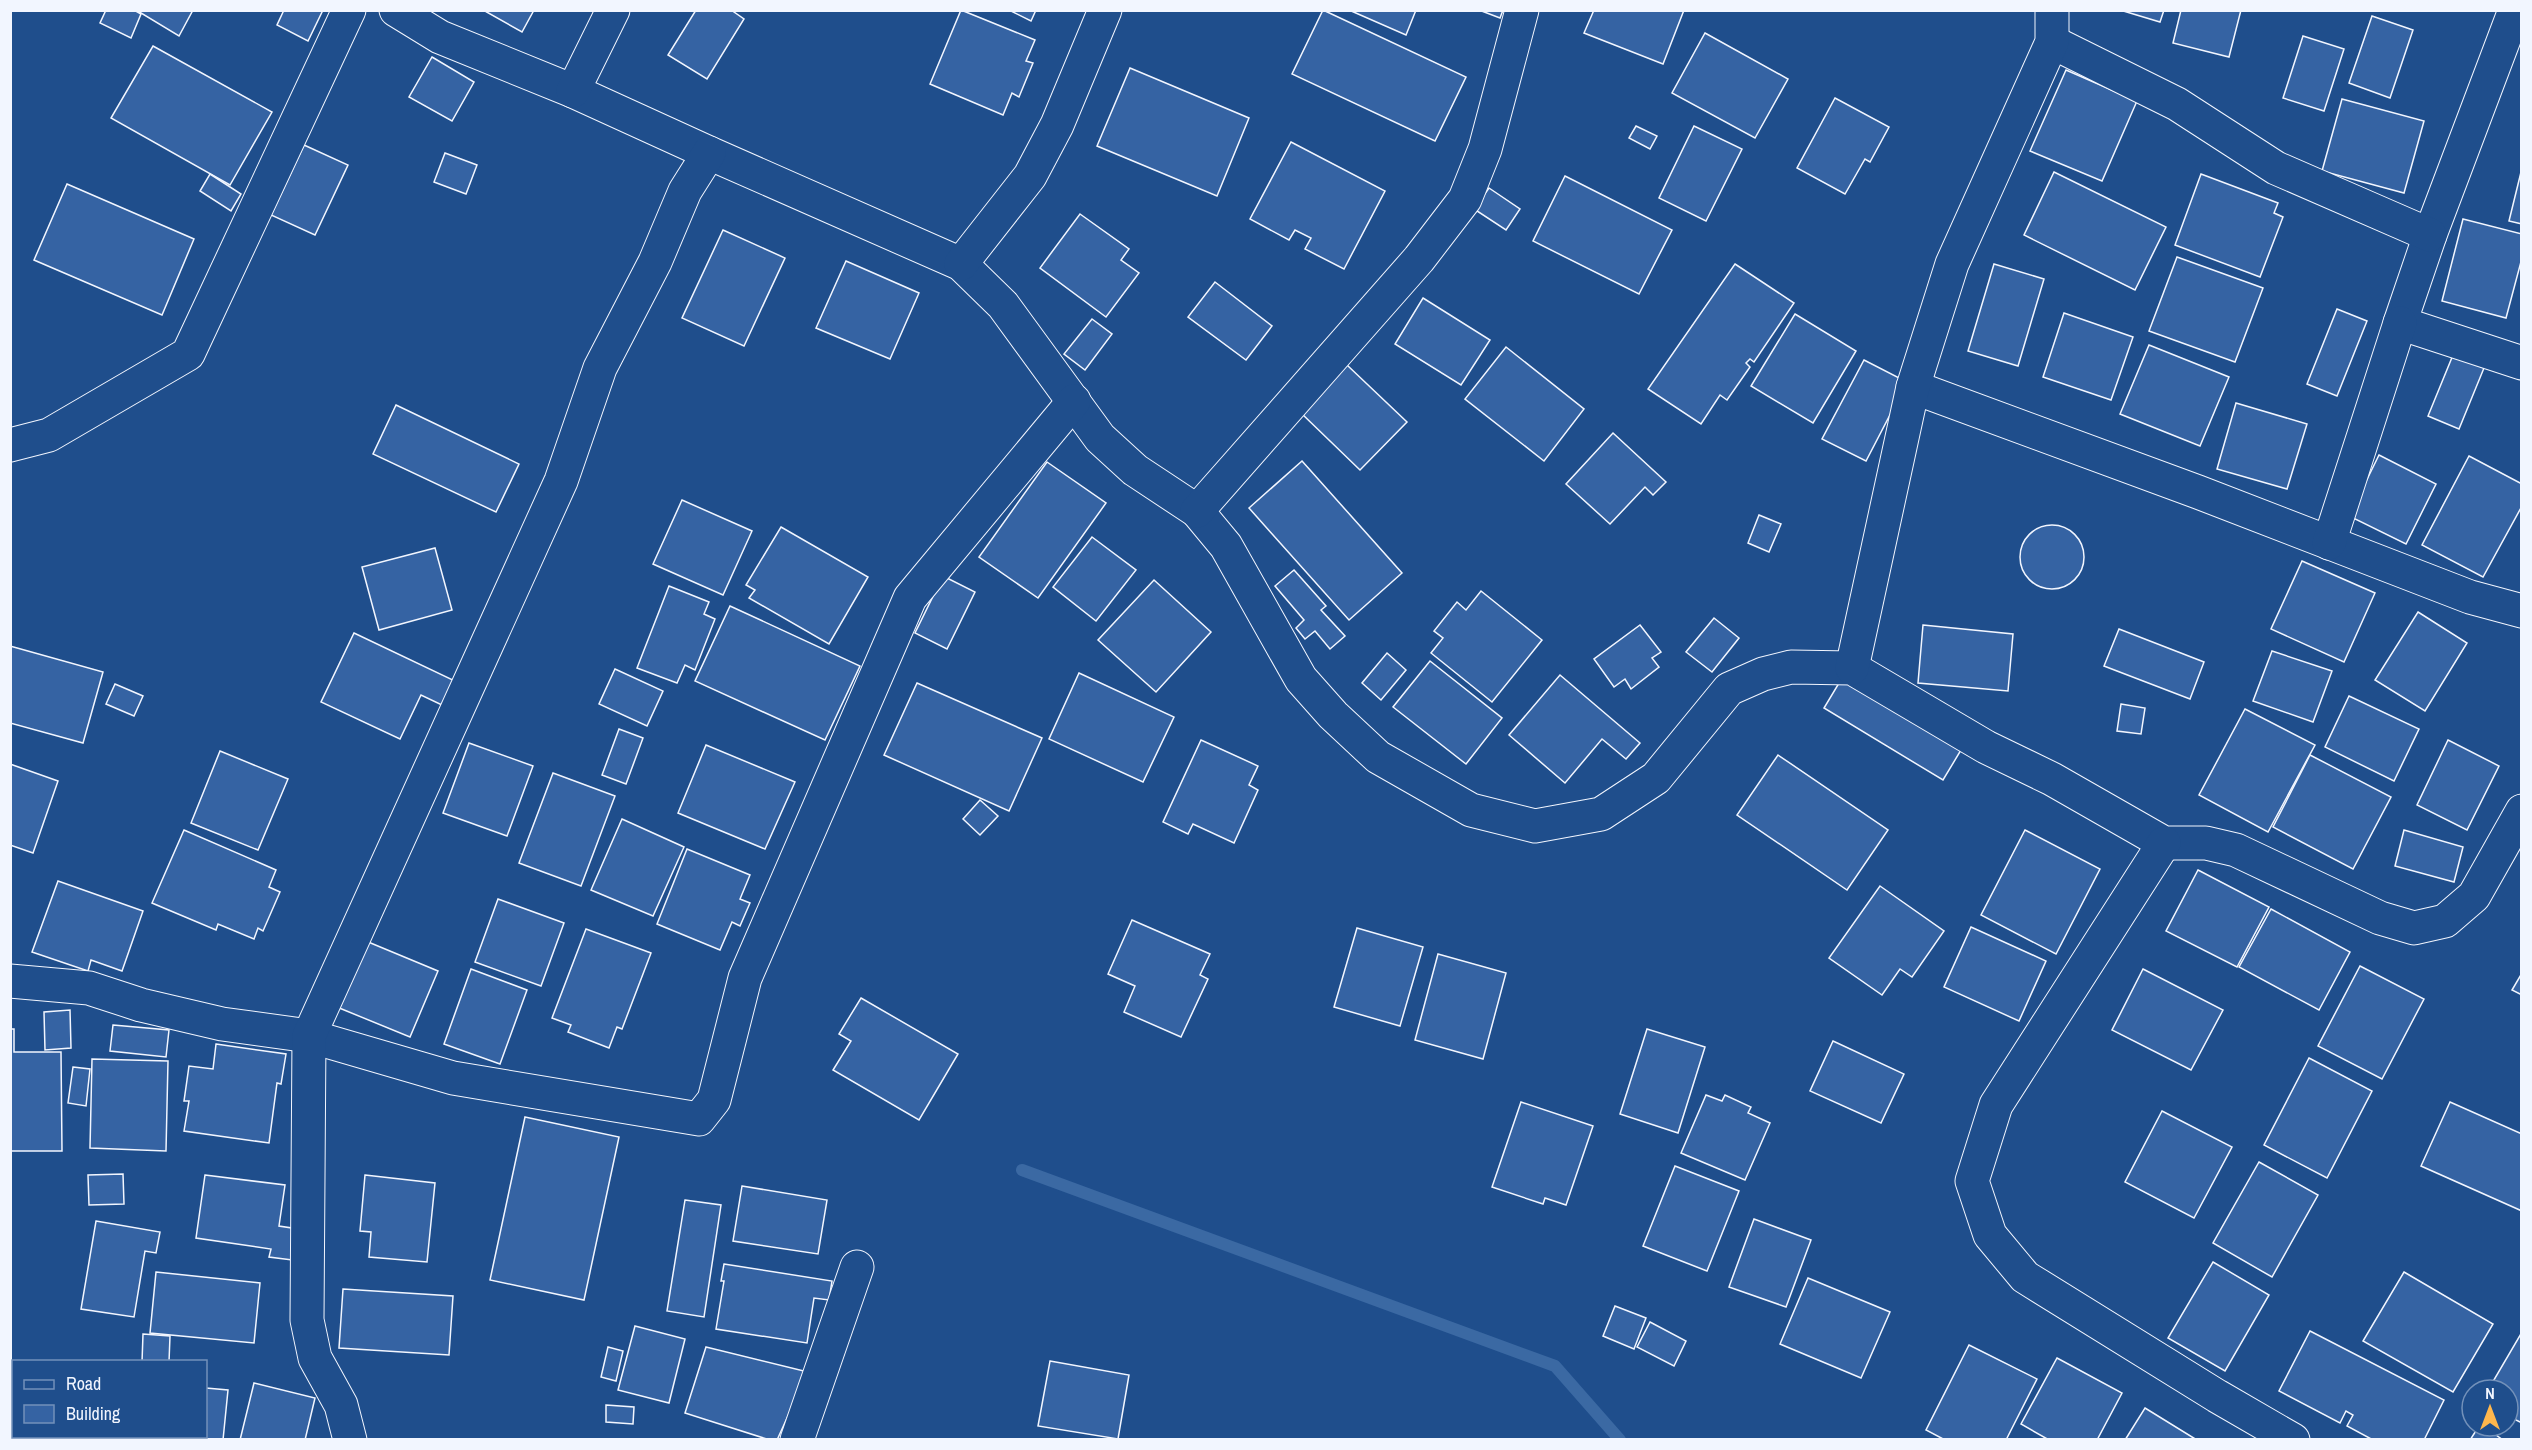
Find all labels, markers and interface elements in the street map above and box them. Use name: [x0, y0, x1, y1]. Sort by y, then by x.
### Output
legend: [12, 1360, 207, 1438]
text: Road: [66, 1371, 101, 1396]
north arrow: [2460, 1378, 2520, 1438]
text: N: [2485, 1382, 2495, 1404]
text: Building: [66, 1401, 121, 1426]

